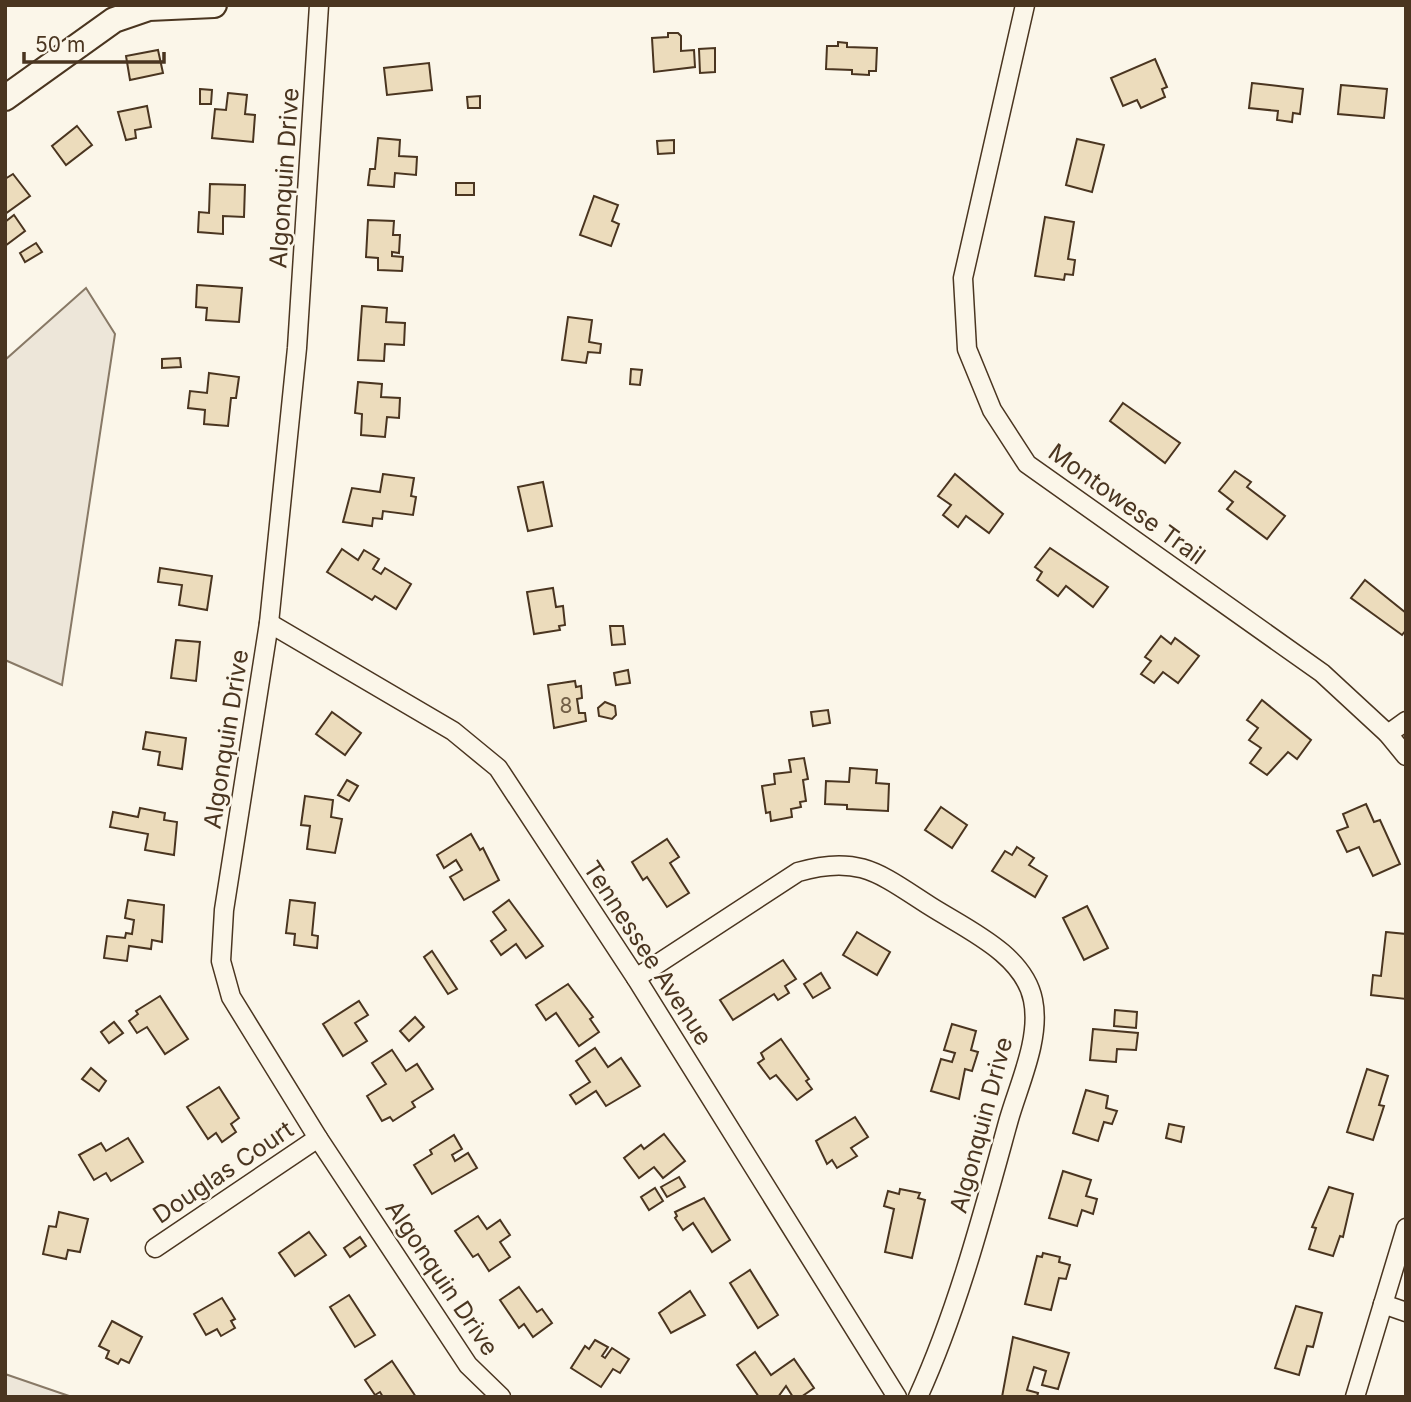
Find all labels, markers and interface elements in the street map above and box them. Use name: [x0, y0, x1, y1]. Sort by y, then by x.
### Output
scale bar: [24, 21, 164, 65]
text: 50 m: [35, 32, 85, 57]
street label: Algonquin Drive: [263, 87, 305, 269]
street label: Montowese Trail: [1043, 437, 1211, 571]
street label: Algonquin Drive: [198, 647, 254, 831]
house number: 8: [560, 693, 573, 718]
street label: Tennessee Avenue: [577, 855, 719, 1051]
street label: Algonquin Drive: [944, 1034, 1018, 1216]
street label: Douglas Court: [147, 1114, 299, 1230]
street label: Algonquin Drive: [379, 1195, 505, 1361]

